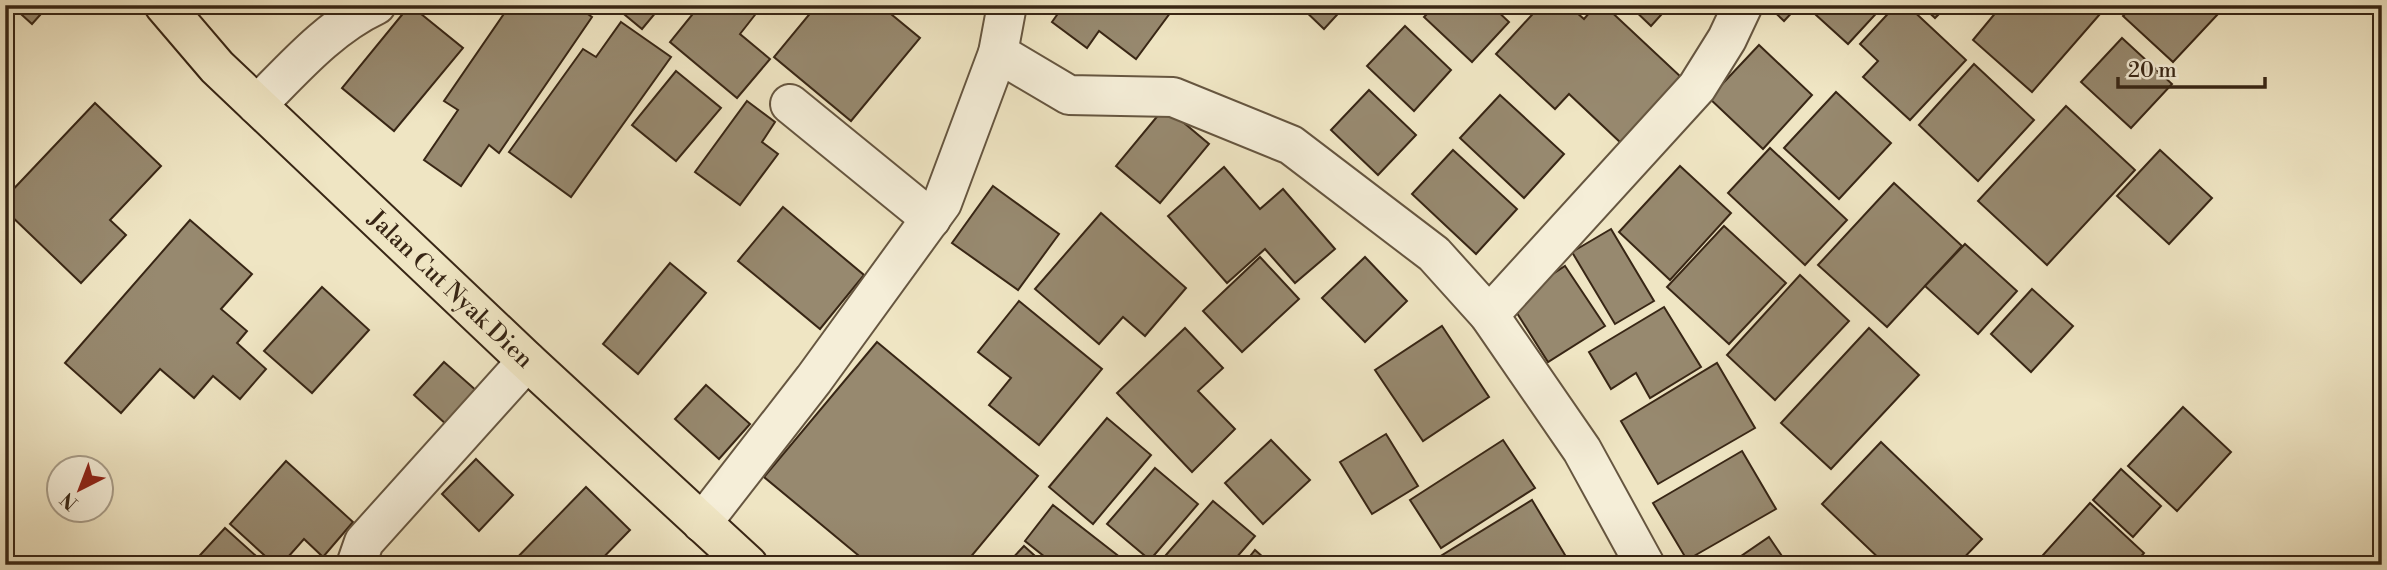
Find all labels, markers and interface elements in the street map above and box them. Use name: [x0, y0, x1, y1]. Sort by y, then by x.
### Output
scale bar: [2118, 46, 2264, 90]
text: 20 m: [2128, 58, 2177, 84]
street label: Jalan Cut Nyak Dien: [361, 204, 539, 375]
north arrow: [46, 454, 116, 524]
text: N: [56, 487, 83, 515]

